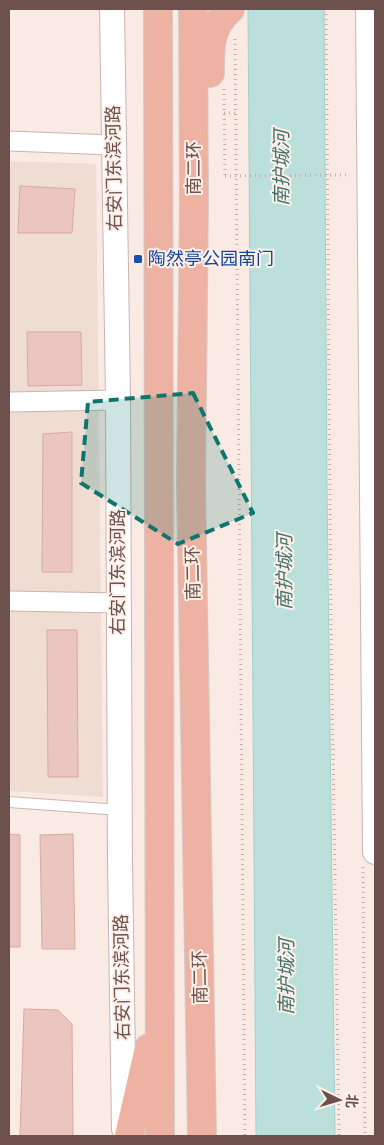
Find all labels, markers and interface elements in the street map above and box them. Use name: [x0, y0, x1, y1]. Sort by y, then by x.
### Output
street label: 右安门东滨河路: [101, 105, 126, 231]
water label: 南护城河: [269, 126, 293, 206]
street label: 南二环: [182, 141, 205, 195]
place label: 陶然亭公园南门: [148, 247, 274, 270]
marker: 陶然亭公园南门: [132, 253, 144, 265]
street label: 右安门东滨河路: [106, 509, 129, 635]
water label: 南护城河: [272, 530, 296, 610]
street label: 南二环: [181, 546, 204, 600]
street label: 右安门东滨河路: [109, 914, 134, 1040]
water label: 南护城河: [274, 935, 298, 1015]
street label: 南二环: [188, 950, 211, 1004]
north arrow: [314, 1075, 364, 1125]
text: 北: [342, 1093, 362, 1109]

